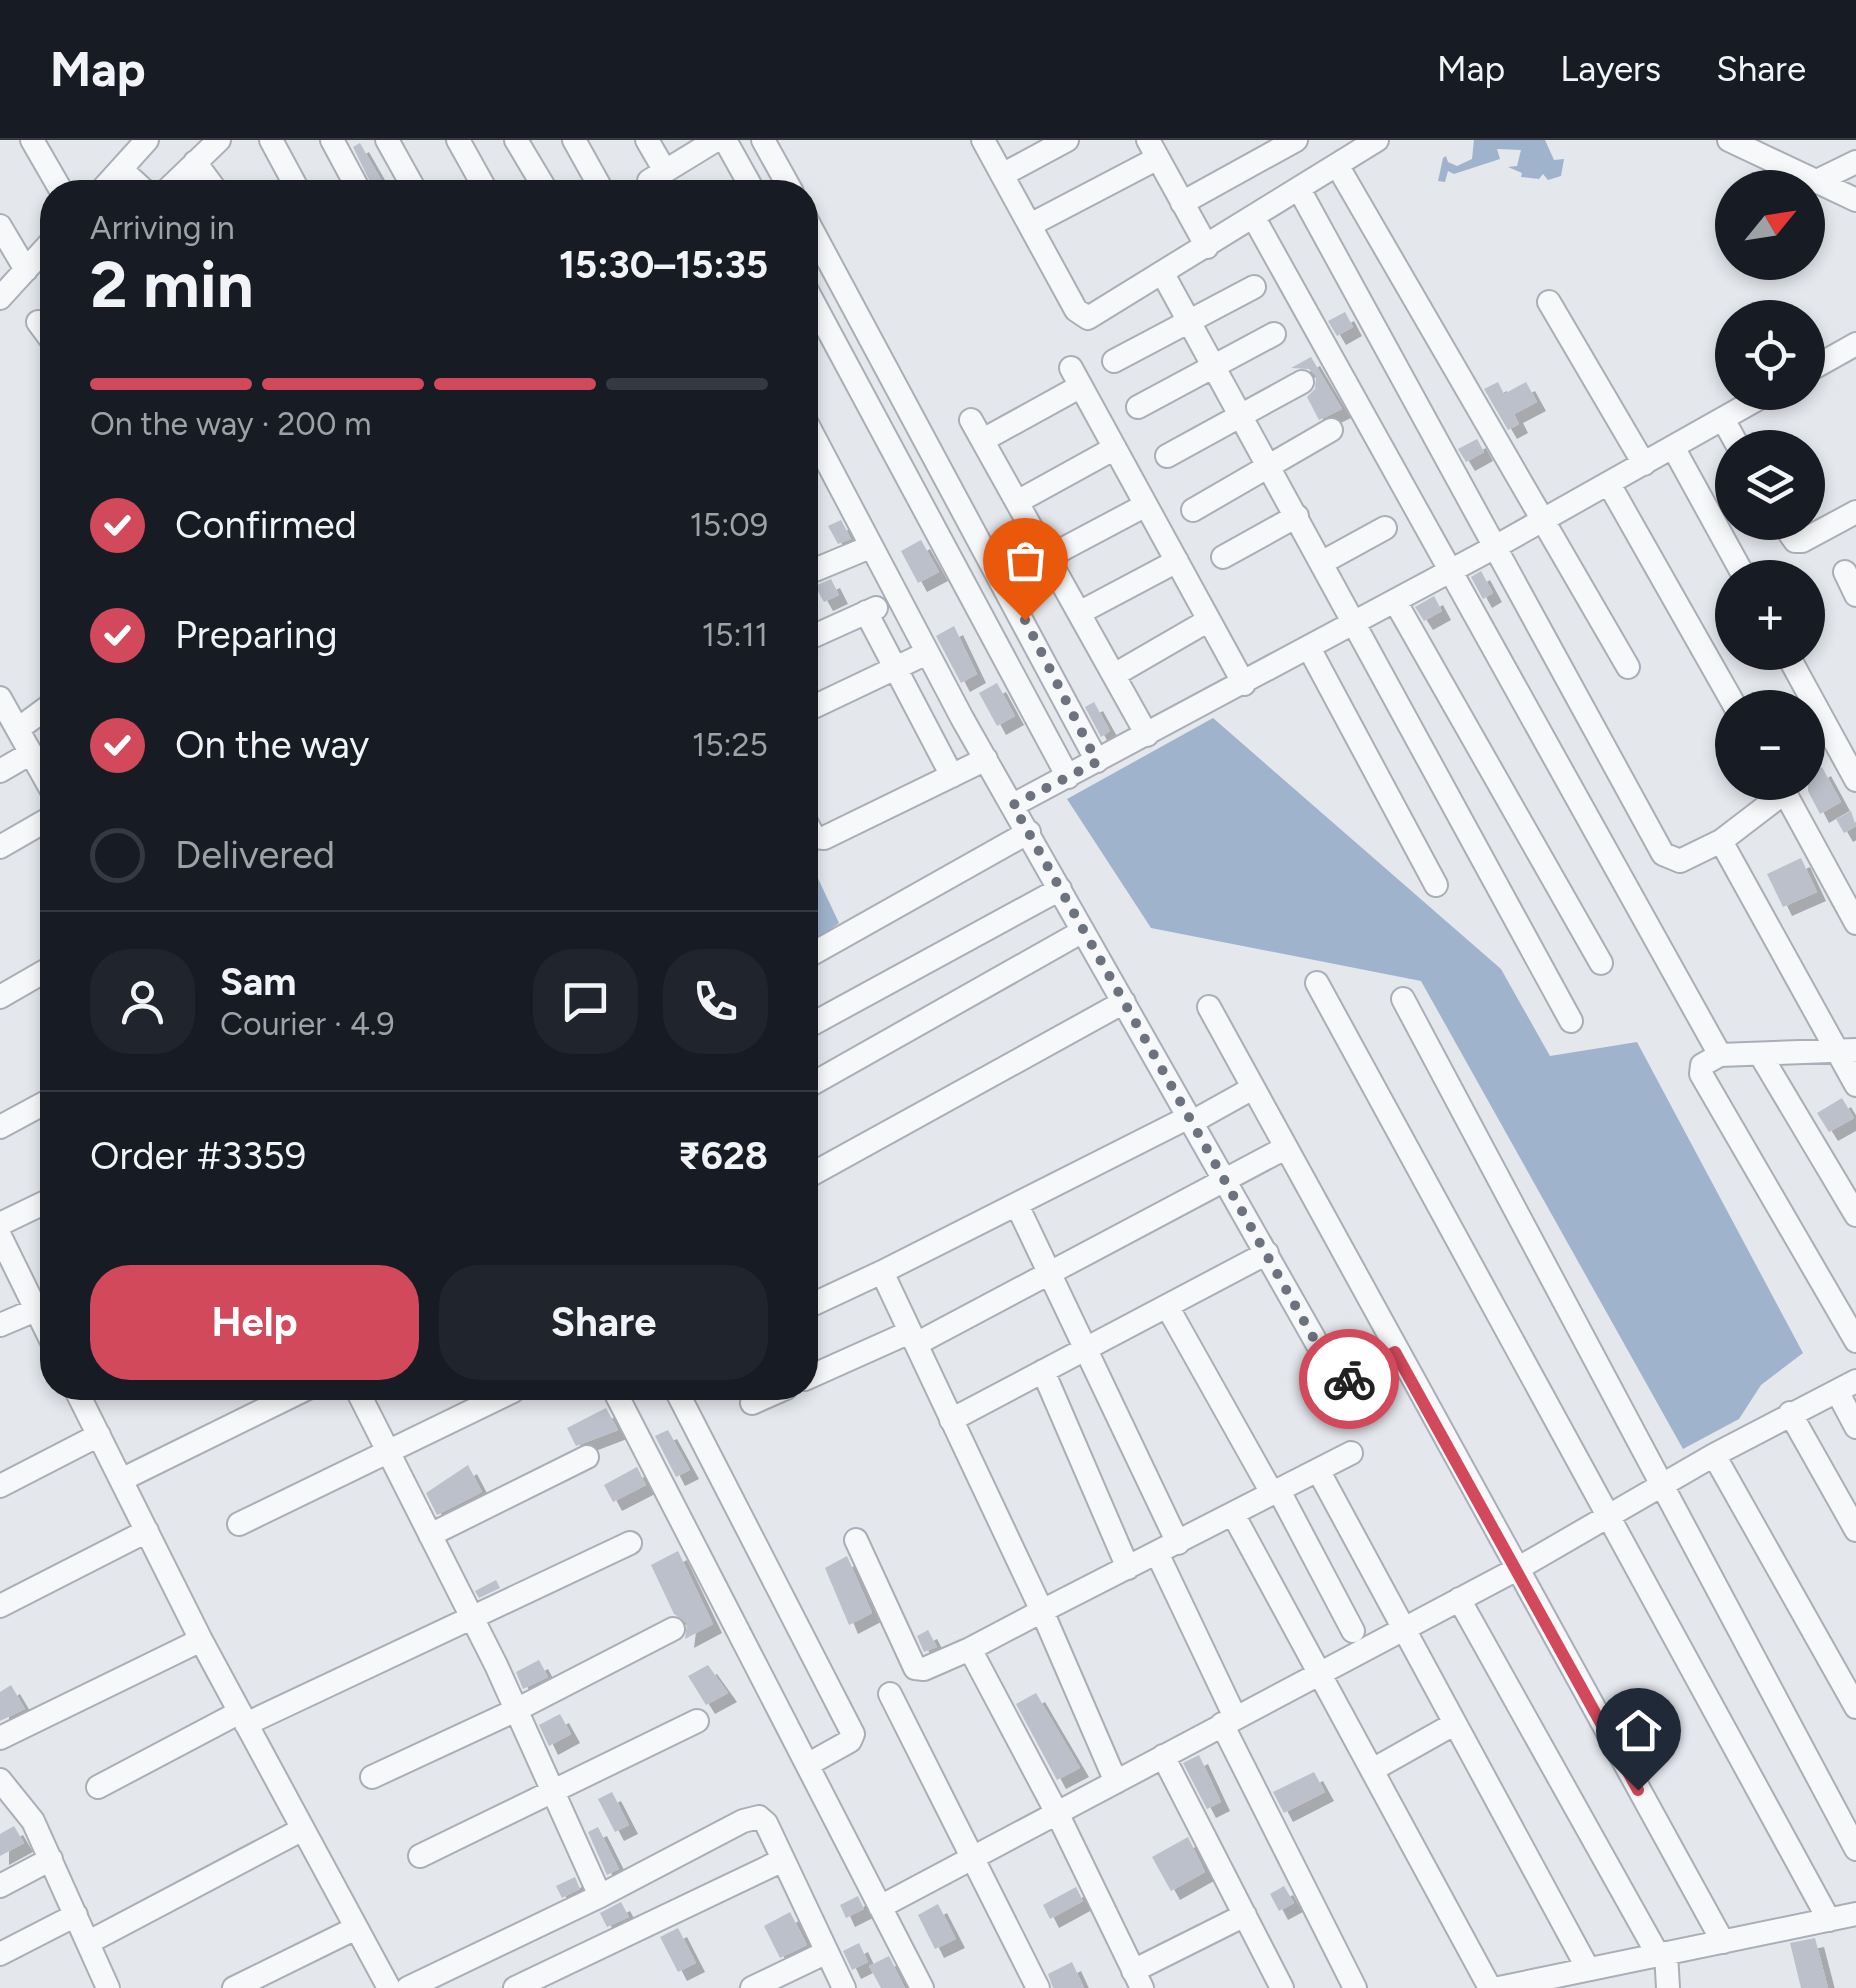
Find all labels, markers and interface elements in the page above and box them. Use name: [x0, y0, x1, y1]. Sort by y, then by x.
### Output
text: Map: [50, 40, 146, 98]
text: Map: [1437, 48, 1505, 90]
text: Layers: [1560, 48, 1661, 90]
text: Share: [1716, 48, 1806, 90]
north arrow: [1715, 170, 1825, 280]
map controls: [1715, 170, 1825, 800]
text: Arriving in: [90, 209, 235, 247]
text: 15:30–15:35: [559, 242, 768, 288]
text: 2 min: [90, 245, 254, 323]
button: locate: [1715, 300, 1825, 410]
text: On the way · 200 m: [90, 405, 372, 443]
button: layers: [1715, 430, 1825, 540]
icon: check: [90, 498, 145, 553]
text: Confirmed: [175, 502, 357, 548]
text: 15:09: [690, 506, 768, 544]
pin: [983, 518, 1068, 621]
icon: bag: [998, 533, 1053, 588]
button: +: [1715, 560, 1825, 670]
icon: check: [90, 608, 145, 663]
text: Preparing: [175, 612, 337, 658]
text: 15:11: [702, 616, 768, 654]
button: −: [1715, 690, 1825, 800]
icon: check: [90, 718, 145, 773]
text: On the way: [175, 722, 369, 768]
text: 15:25: [692, 726, 768, 764]
text: Delivered: [175, 832, 335, 878]
button: person: [90, 949, 195, 1054]
button: chat: [533, 949, 638, 1054]
button: phone: [663, 949, 768, 1054]
text: Sam: [220, 959, 296, 1005]
text: Courier · 4.9: [220, 1005, 395, 1043]
text: Order #3359: [90, 1133, 306, 1179]
text: ₹628: [678, 1133, 768, 1179]
button: Help: [90, 1265, 419, 1380]
button: Share: [439, 1265, 768, 1380]
courier: [1299, 1329, 1399, 1429]
icon: bike: [1322, 1352, 1377, 1407]
pin: [1596, 1688, 1681, 1791]
icon: home: [1611, 1703, 1666, 1758]

